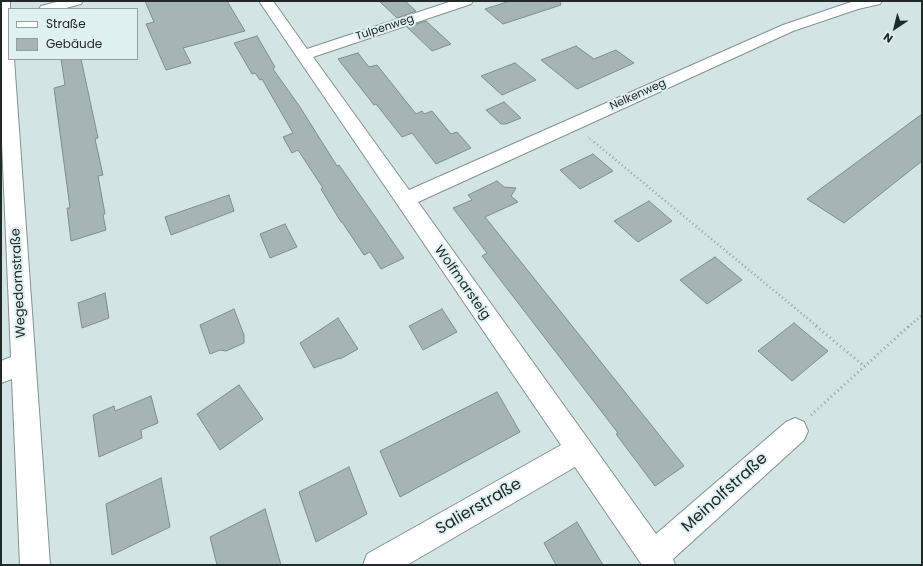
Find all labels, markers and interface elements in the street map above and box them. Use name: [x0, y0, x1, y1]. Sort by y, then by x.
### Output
legend: [8, 8, 138, 60]
north arrow: [875, 8, 915, 48]
street label: Tulpenweg: [354, 12, 416, 44]
text: Straße: [46, 15, 86, 32]
text: N: [880, 29, 896, 47]
text: Gebäude: [46, 35, 102, 52]
street label: Nelkenweg: [608, 77, 668, 113]
street label: Wegedornstraße: [8, 228, 30, 338]
street label: Wolfmarsteig: [431, 243, 493, 323]
street label: Meinolfstraße: [678, 449, 772, 537]
street label: Salierstraße: [433, 475, 525, 539]

